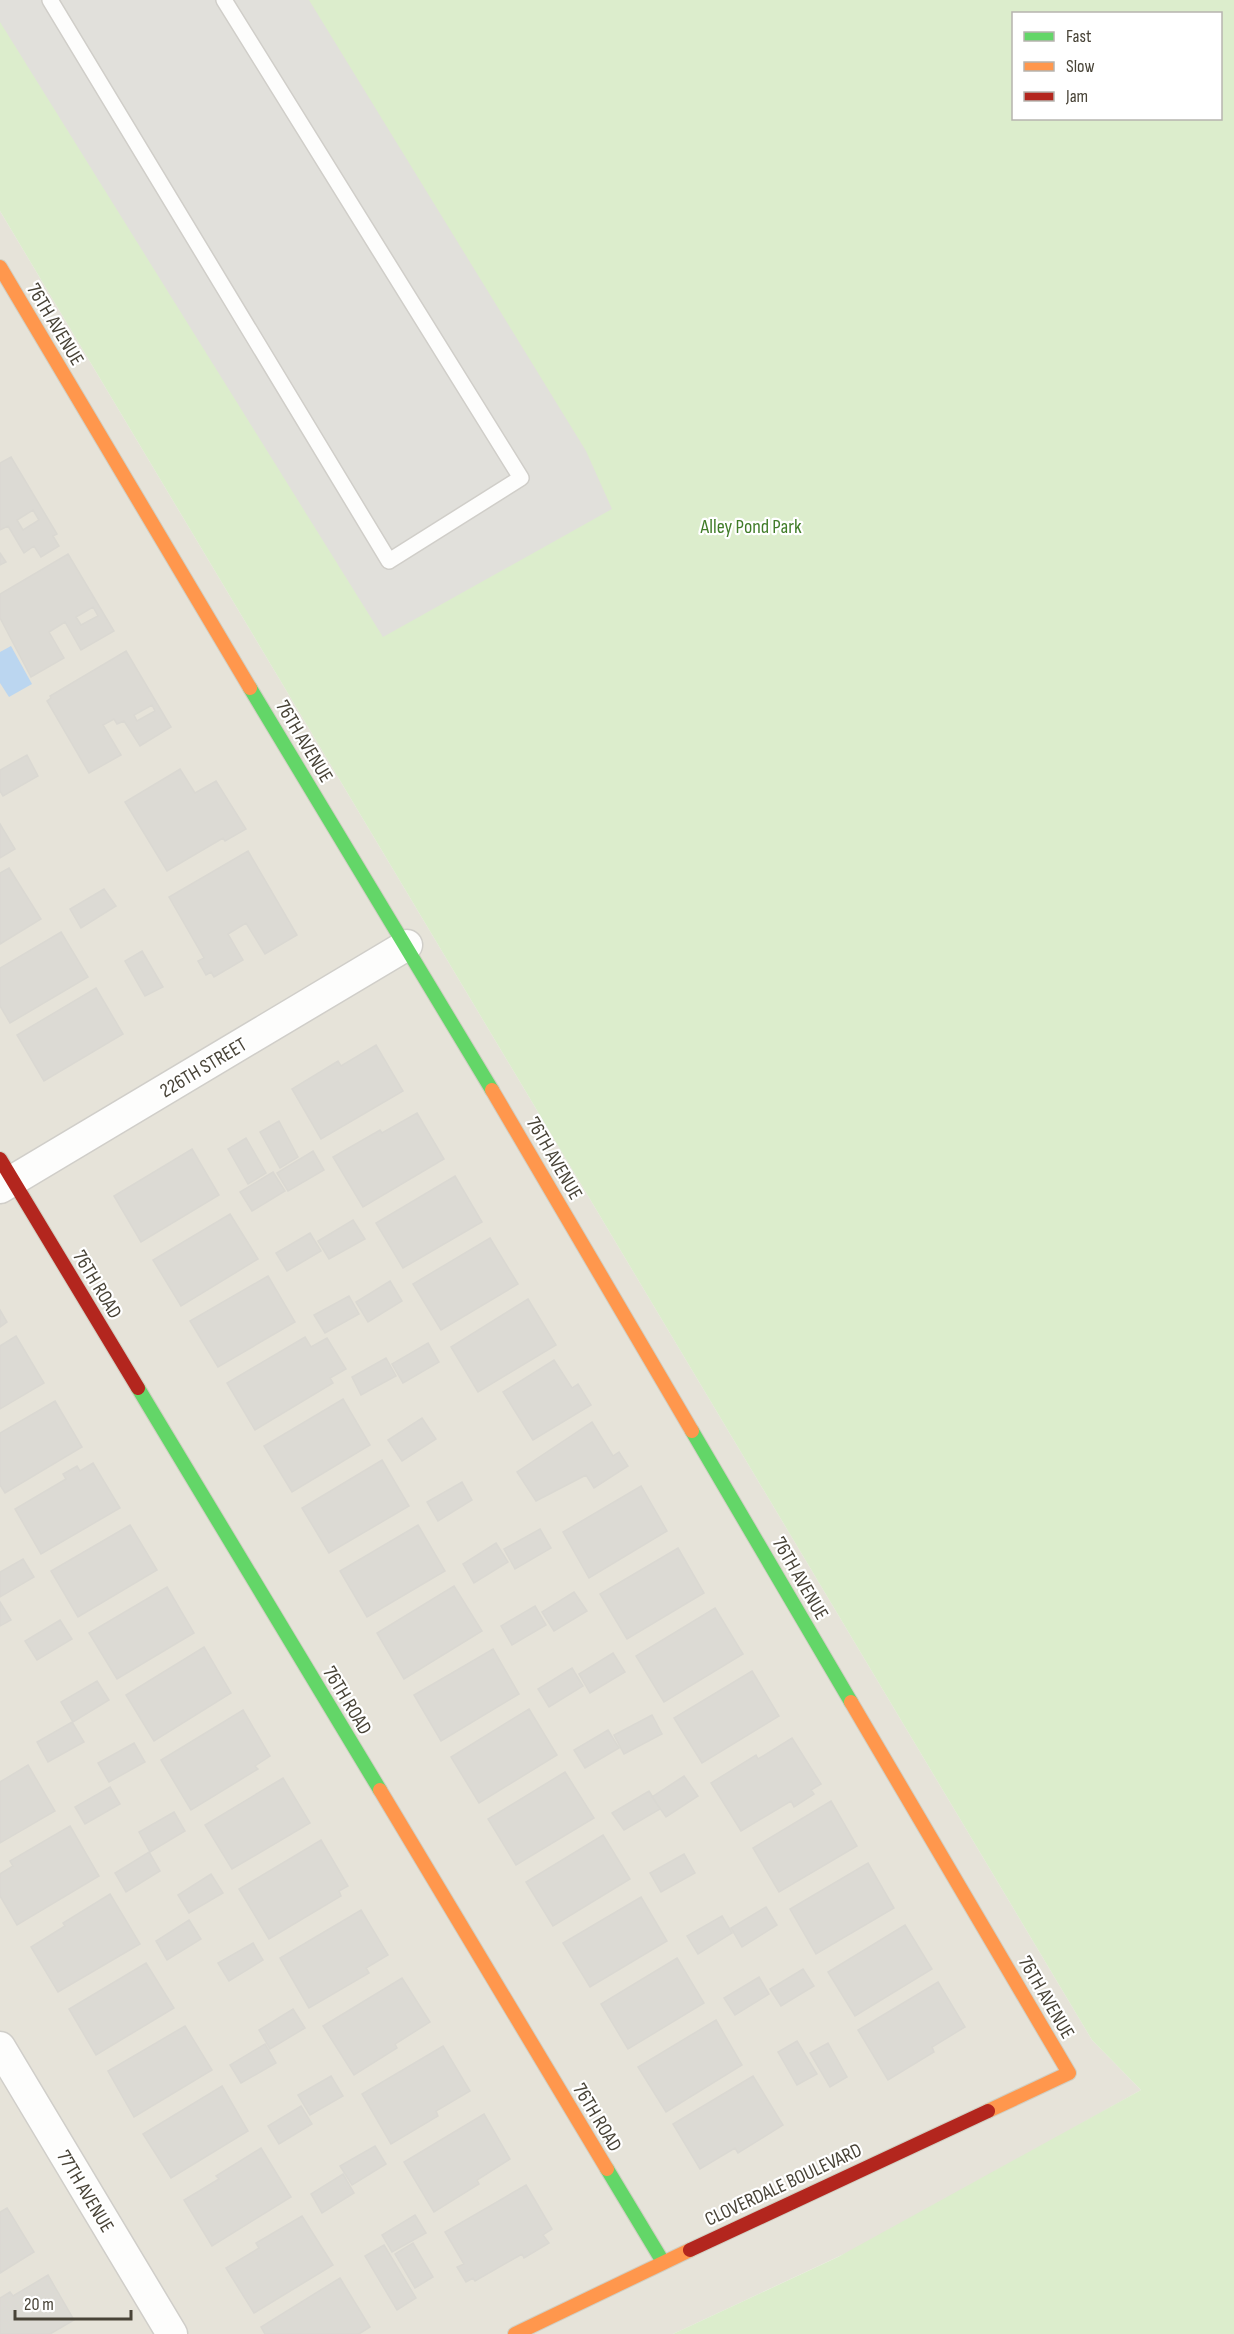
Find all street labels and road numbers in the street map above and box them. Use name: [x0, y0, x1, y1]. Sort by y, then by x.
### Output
street label: 76TH AVENUE: [21, 279, 89, 370]
street label: 76TH AVENUE: [270, 696, 338, 787]
street label: 226TH STREET: [156, 1033, 251, 1103]
street label: 76TH AVENUE: [521, 1113, 587, 1204]
street label: 76TH ROAD: [67, 1246, 127, 1323]
street label: 76TH AVENUE: [767, 1533, 833, 1624]
street label: 76TH ROAD: [317, 1662, 377, 1739]
street label: 76TH AVENUE: [1013, 1952, 1079, 2043]
street label: 76TH ROAD: [567, 2079, 627, 2156]
street label: CLOVERDALE BOULEVARD: [701, 2138, 866, 2232]
street label: 77TH AVENUE: [51, 2146, 119, 2237]

